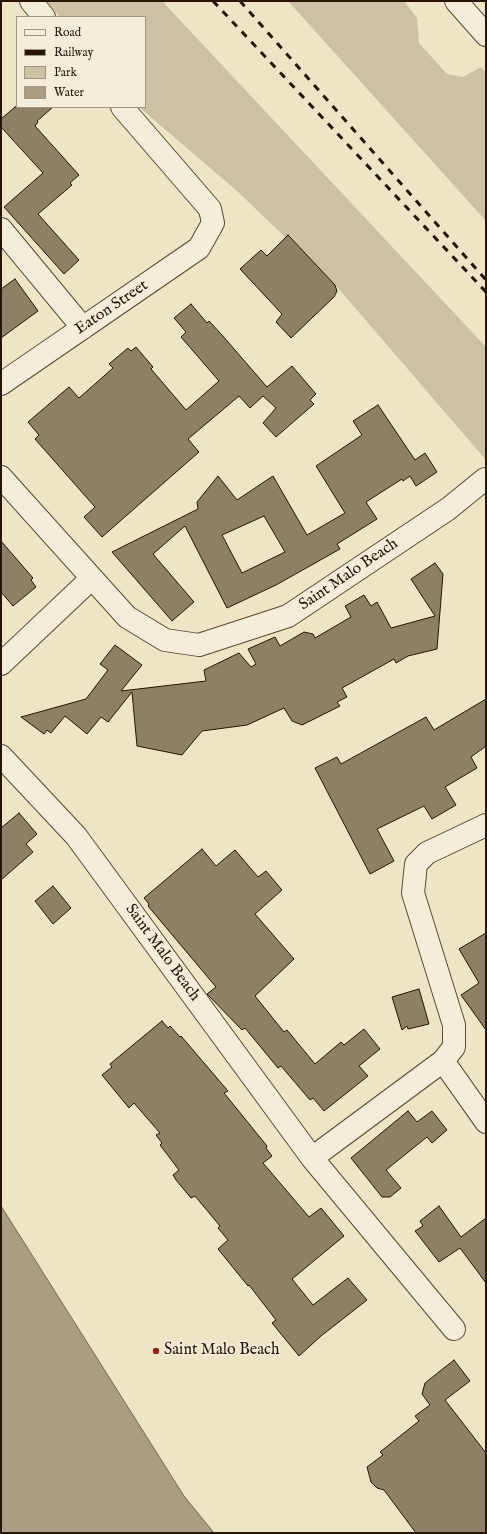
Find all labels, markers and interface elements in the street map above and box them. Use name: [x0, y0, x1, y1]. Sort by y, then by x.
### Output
legend: [16, 16, 146, 108]
text: Road: [54, 25, 81, 40]
text: Railway: [54, 45, 93, 60]
text: Park: [54, 65, 77, 80]
text: Water: [54, 85, 84, 100]
street label: Eaton Street: [72, 277, 152, 339]
street label: Saint Malo Beach: [296, 535, 402, 615]
street label: Saint Malo Beach: [120, 901, 204, 1005]
place label: Saint Malo Beach: [164, 1341, 279, 1361]
marker: Saint Malo Beach: [151, 1346, 161, 1356]

